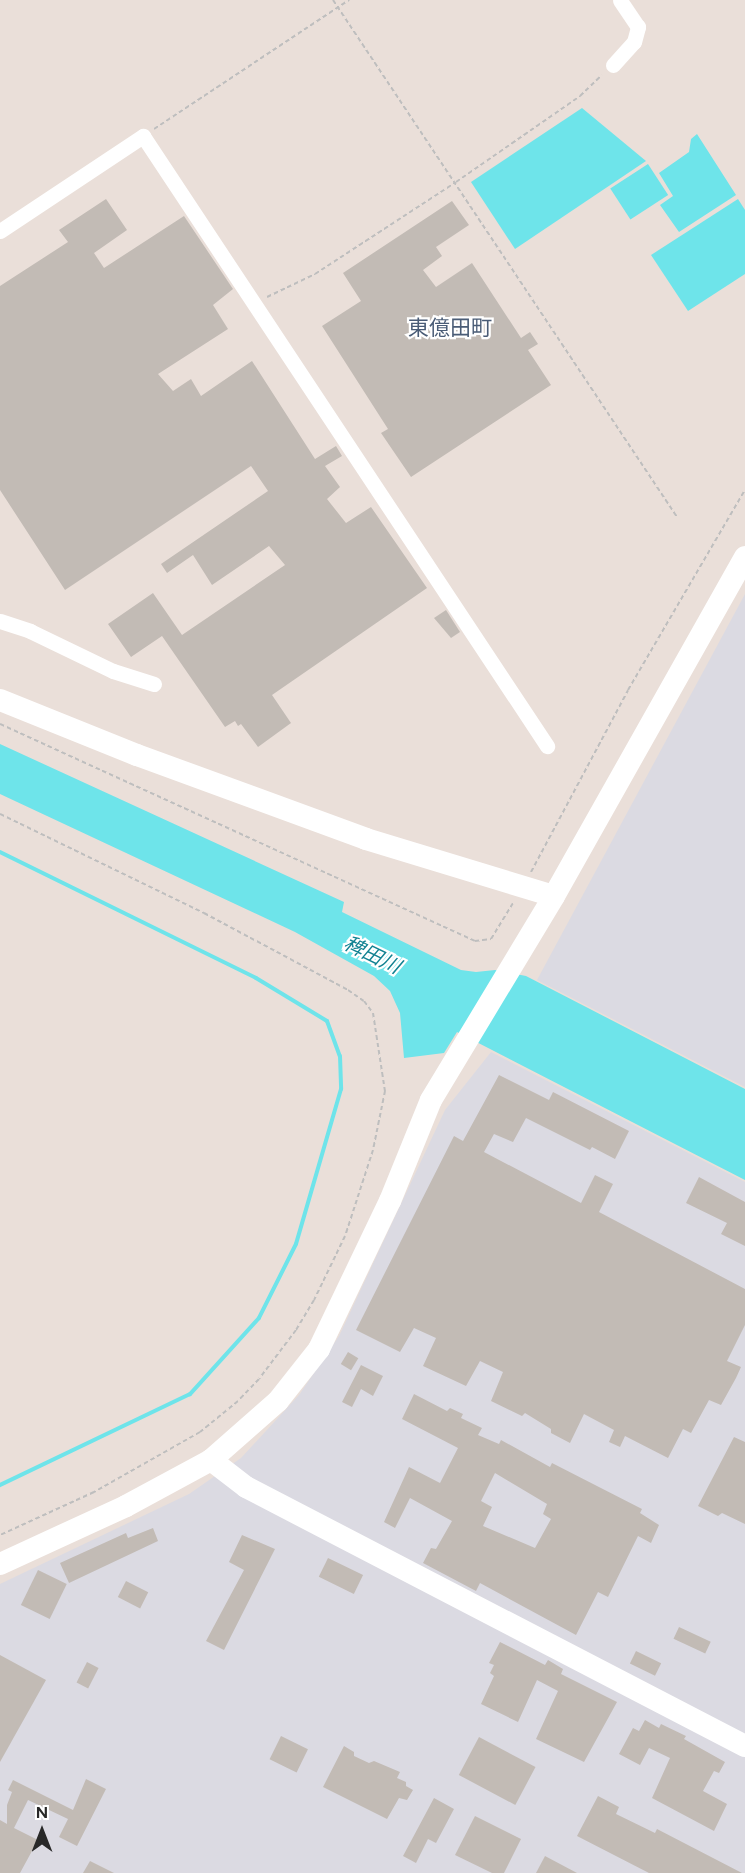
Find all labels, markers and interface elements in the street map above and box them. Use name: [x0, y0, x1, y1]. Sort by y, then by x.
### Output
district label: 東億田町: [408, 315, 492, 341]
water label: 稗田川: [340, 931, 404, 979]
north arrow: [12, 1801, 72, 1861]
text: N: [36, 1803, 48, 1822]

